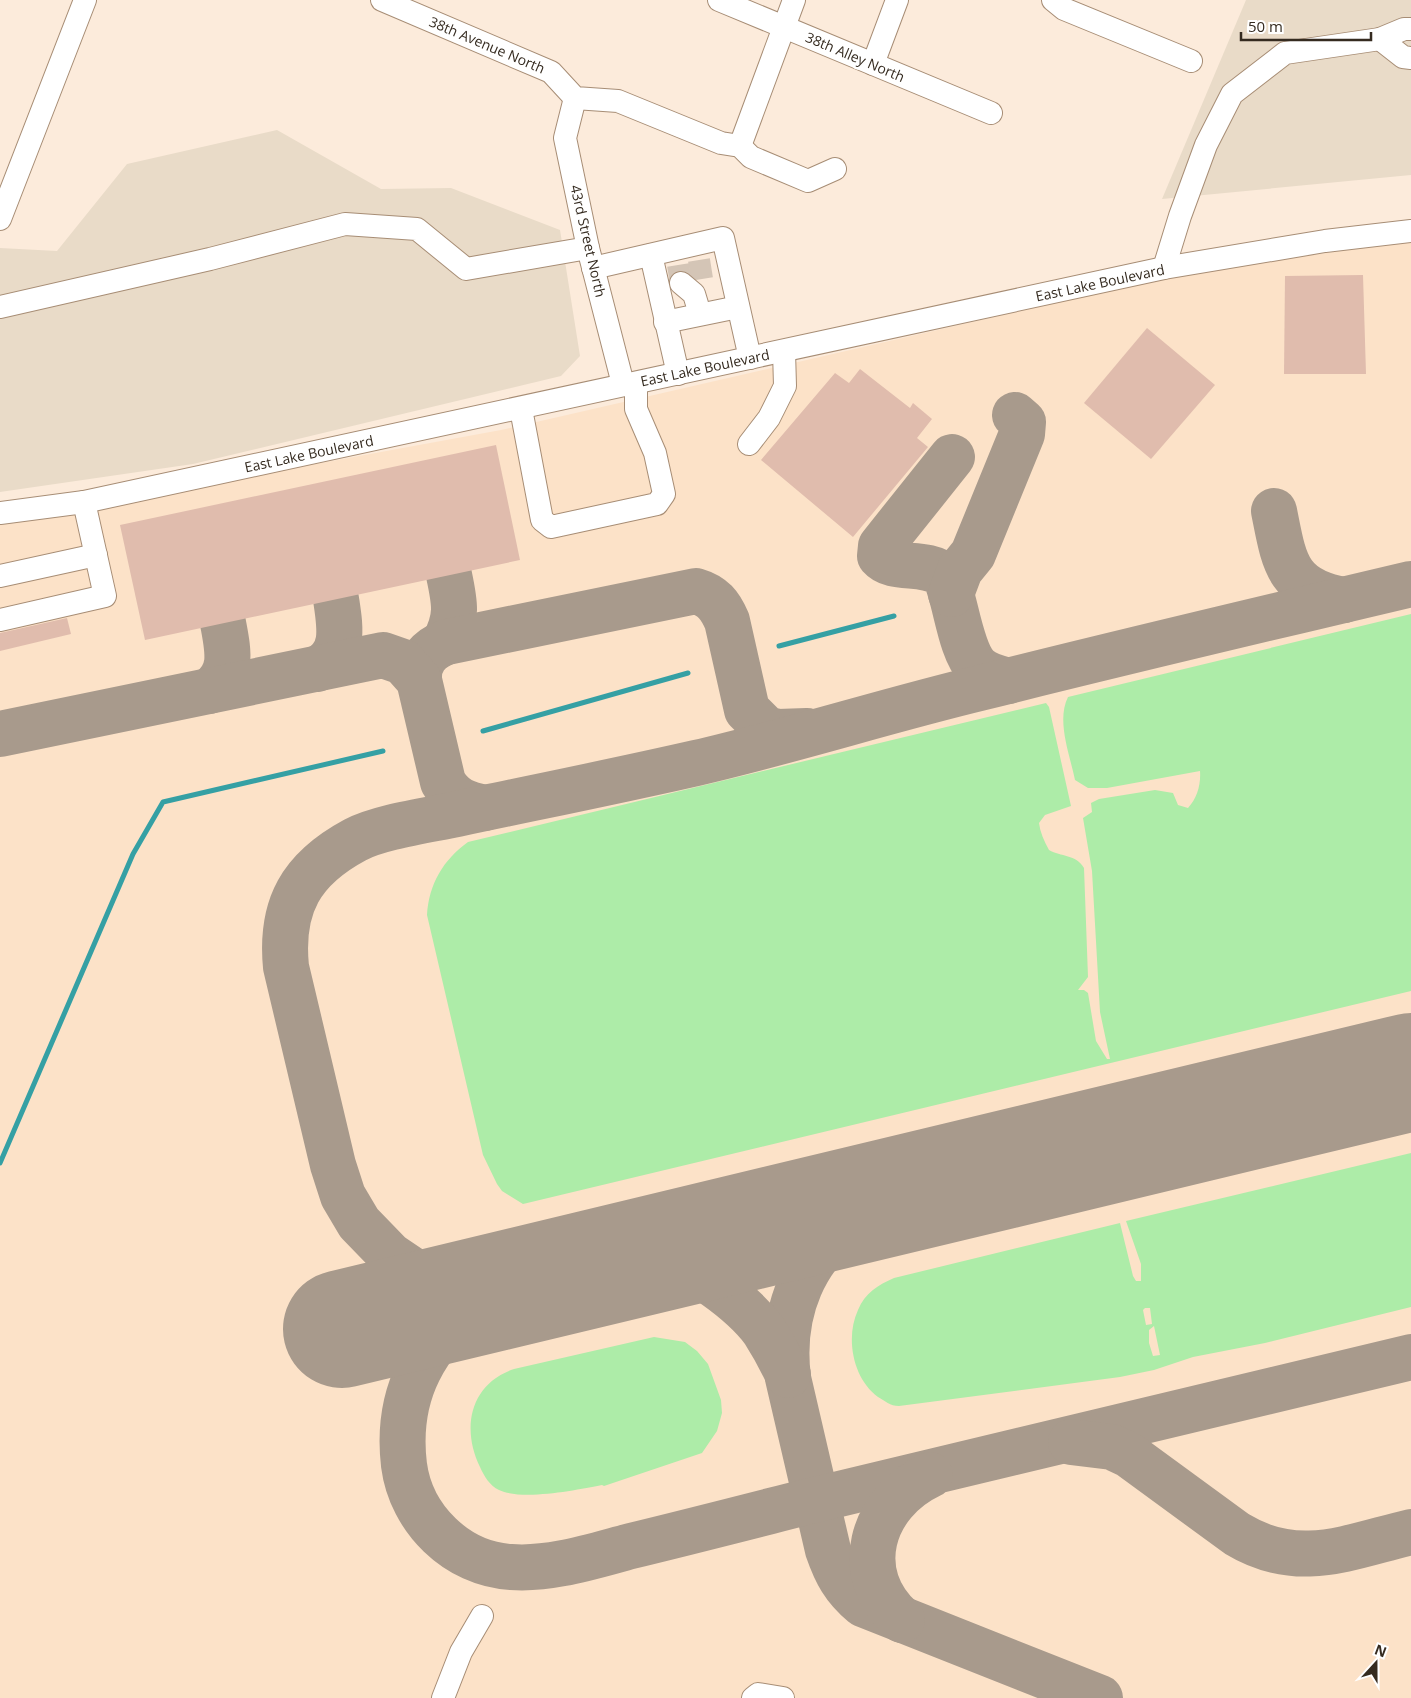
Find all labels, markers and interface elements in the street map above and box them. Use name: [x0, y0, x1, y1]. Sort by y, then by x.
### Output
scale bar: [1241, 10, 1371, 42]
street label: 38th Avenue North: [426, 12, 548, 77]
text: 50 m: [1248, 16, 1283, 36]
street label: 38th Alley North: [803, 27, 908, 86]
street label: 43rd Street North: [566, 183, 611, 299]
street label: East Lake Boulevard: [1034, 260, 1166, 305]
street label: East Lake Boulevard: [639, 345, 771, 390]
street label: East Lake Boulevard: [243, 431, 375, 476]
north arrow: [1351, 1638, 1401, 1688]
text: N: [1372, 1639, 1390, 1661]

